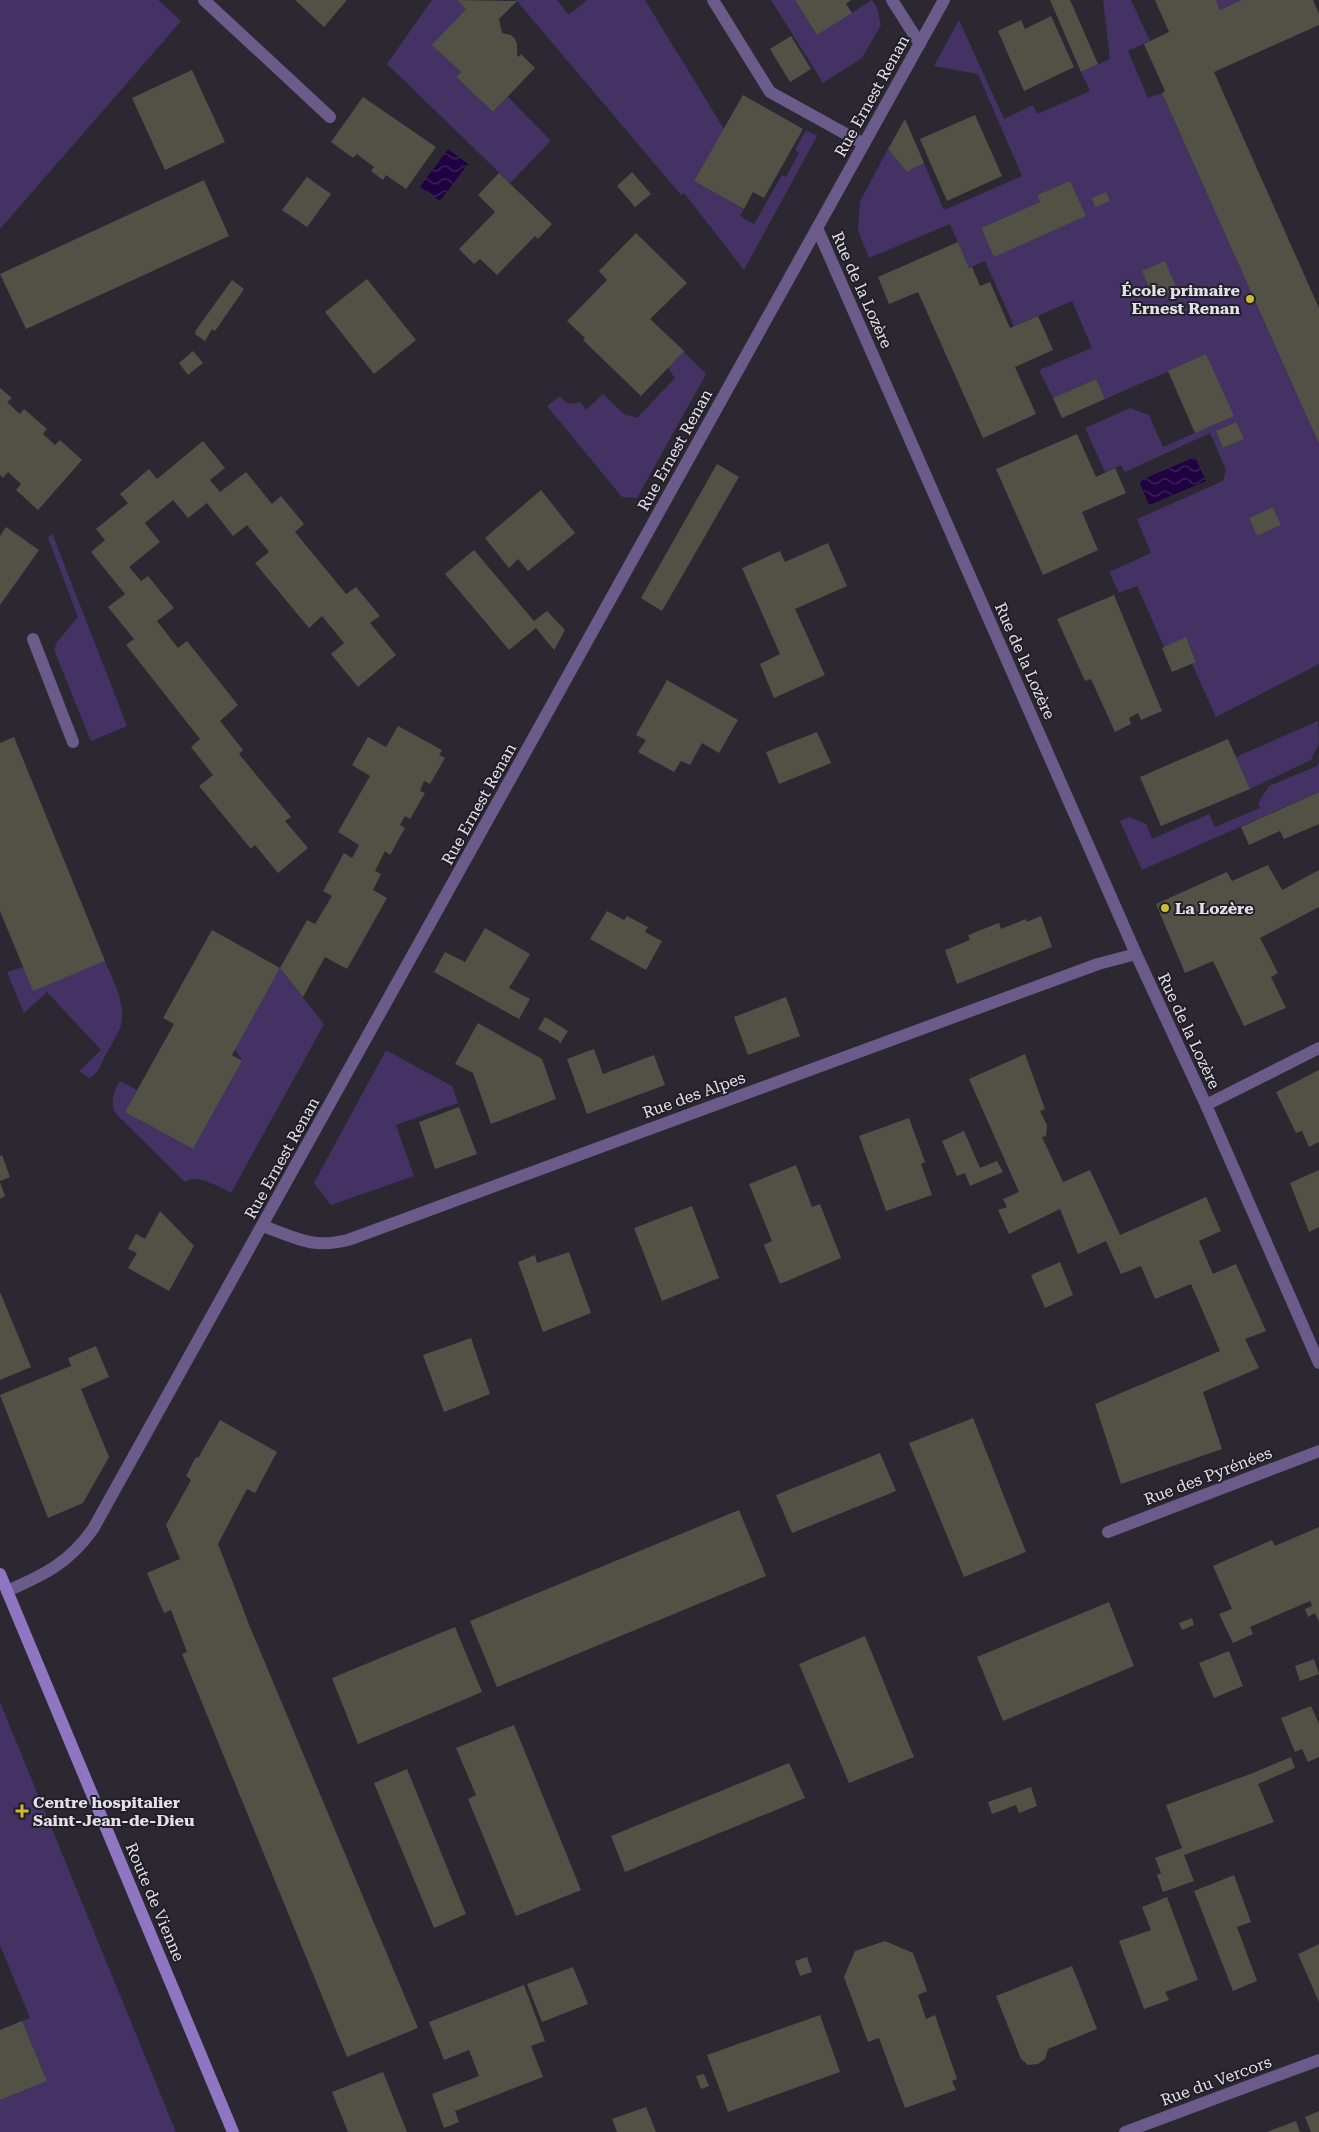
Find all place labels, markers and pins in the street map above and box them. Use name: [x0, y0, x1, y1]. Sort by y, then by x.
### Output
place label: École primaire Ernest Renan: [1121, 281, 1240, 318]
marker: École primaire Ernest Renan: [1244, 293, 1256, 305]
place label: La Lozère: [1175, 899, 1254, 918]
marker: La Lozère: [1159, 902, 1171, 914]
place label: Centre hospitalier Saint-Jean-de-Dieu: [33, 1793, 195, 1830]
marker: Centre hospitalier Saint-Jean-de-Dieu: [15, 1804, 29, 1818]

